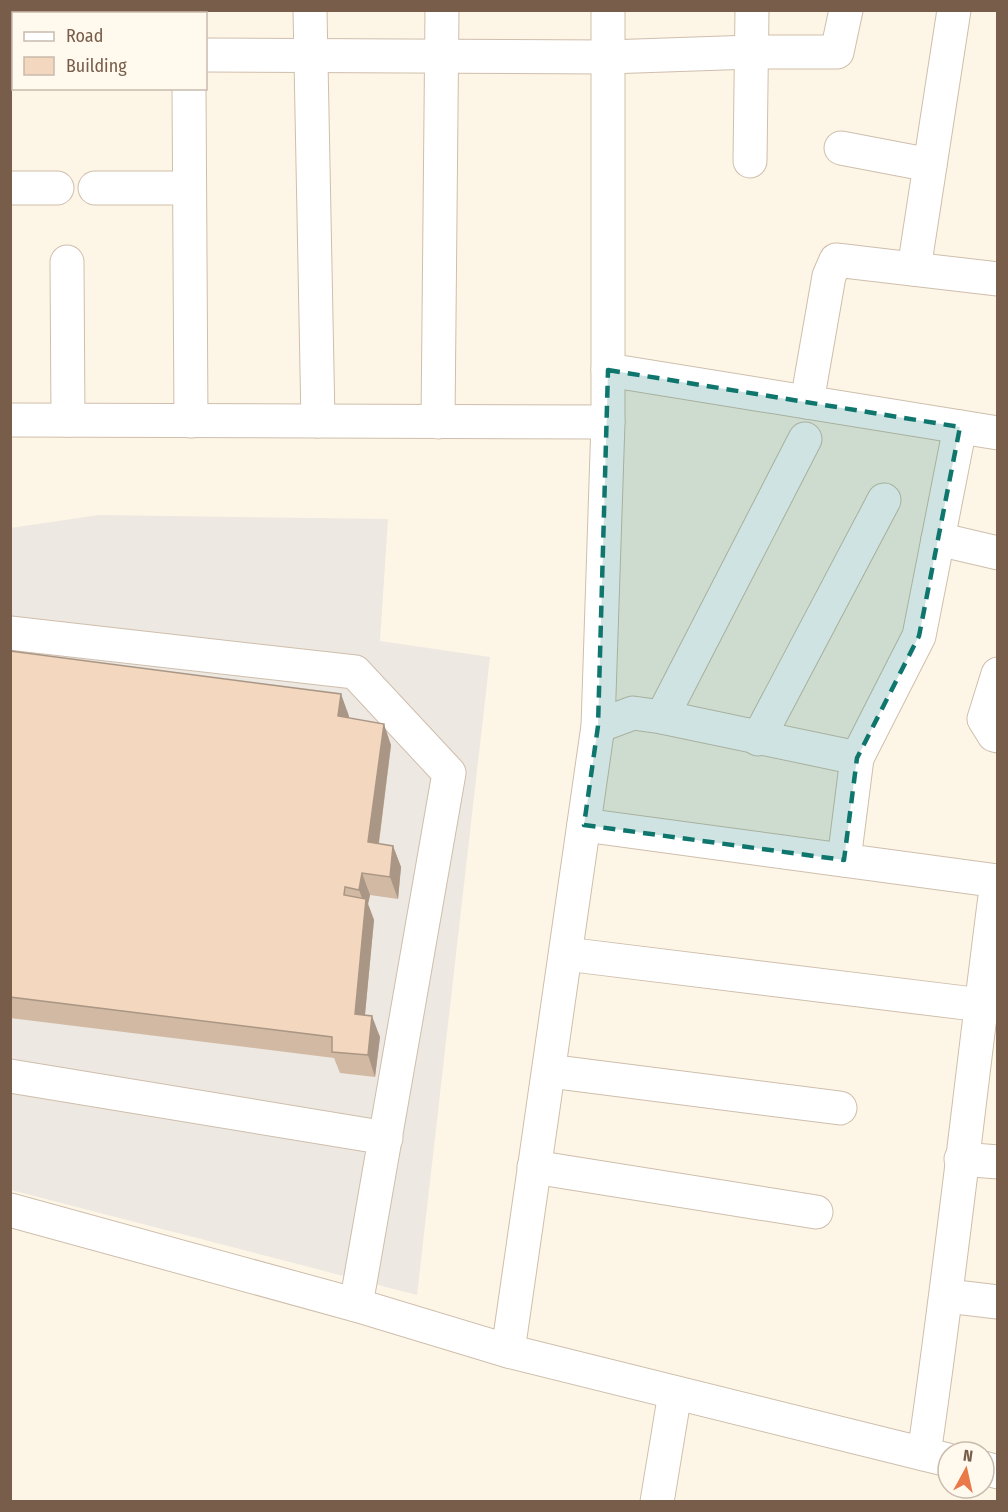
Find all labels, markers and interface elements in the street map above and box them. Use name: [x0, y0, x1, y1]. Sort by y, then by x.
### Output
legend: [12, 12, 207, 90]
text: Road: [66, 25, 103, 47]
text: Building: [66, 55, 127, 77]
north arrow: [936, 1440, 996, 1500]
text: N: [962, 1446, 974, 1466]

